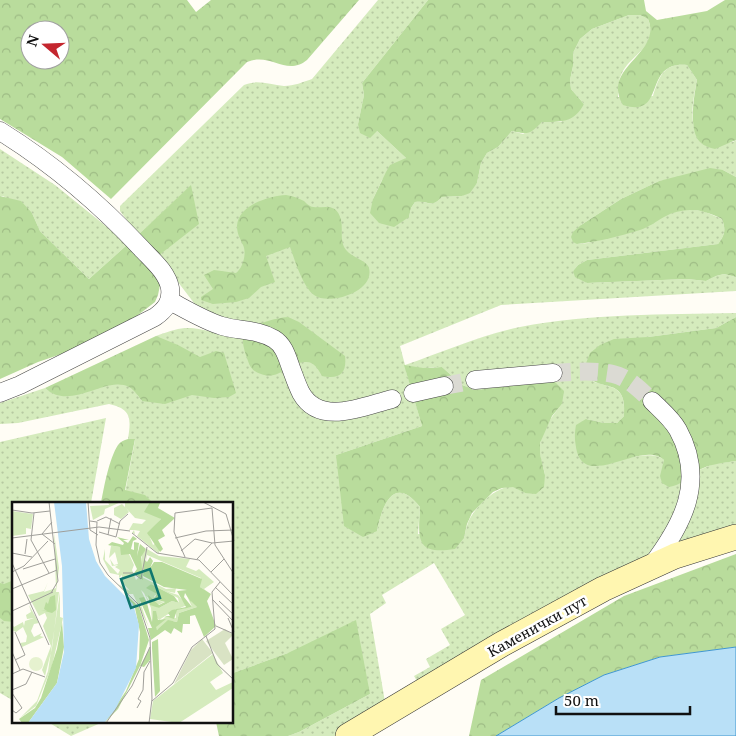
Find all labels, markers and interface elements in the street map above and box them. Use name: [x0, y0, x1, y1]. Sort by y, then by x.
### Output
north arrow: [20, 20, 70, 70]
text: N: [21, 32, 43, 49]
inset map: [12, 502, 234, 724]
street label: Каменички пут: [484, 591, 590, 661]
scale bar: [556, 684, 690, 716]
text: 50 m: [564, 690, 599, 710]

